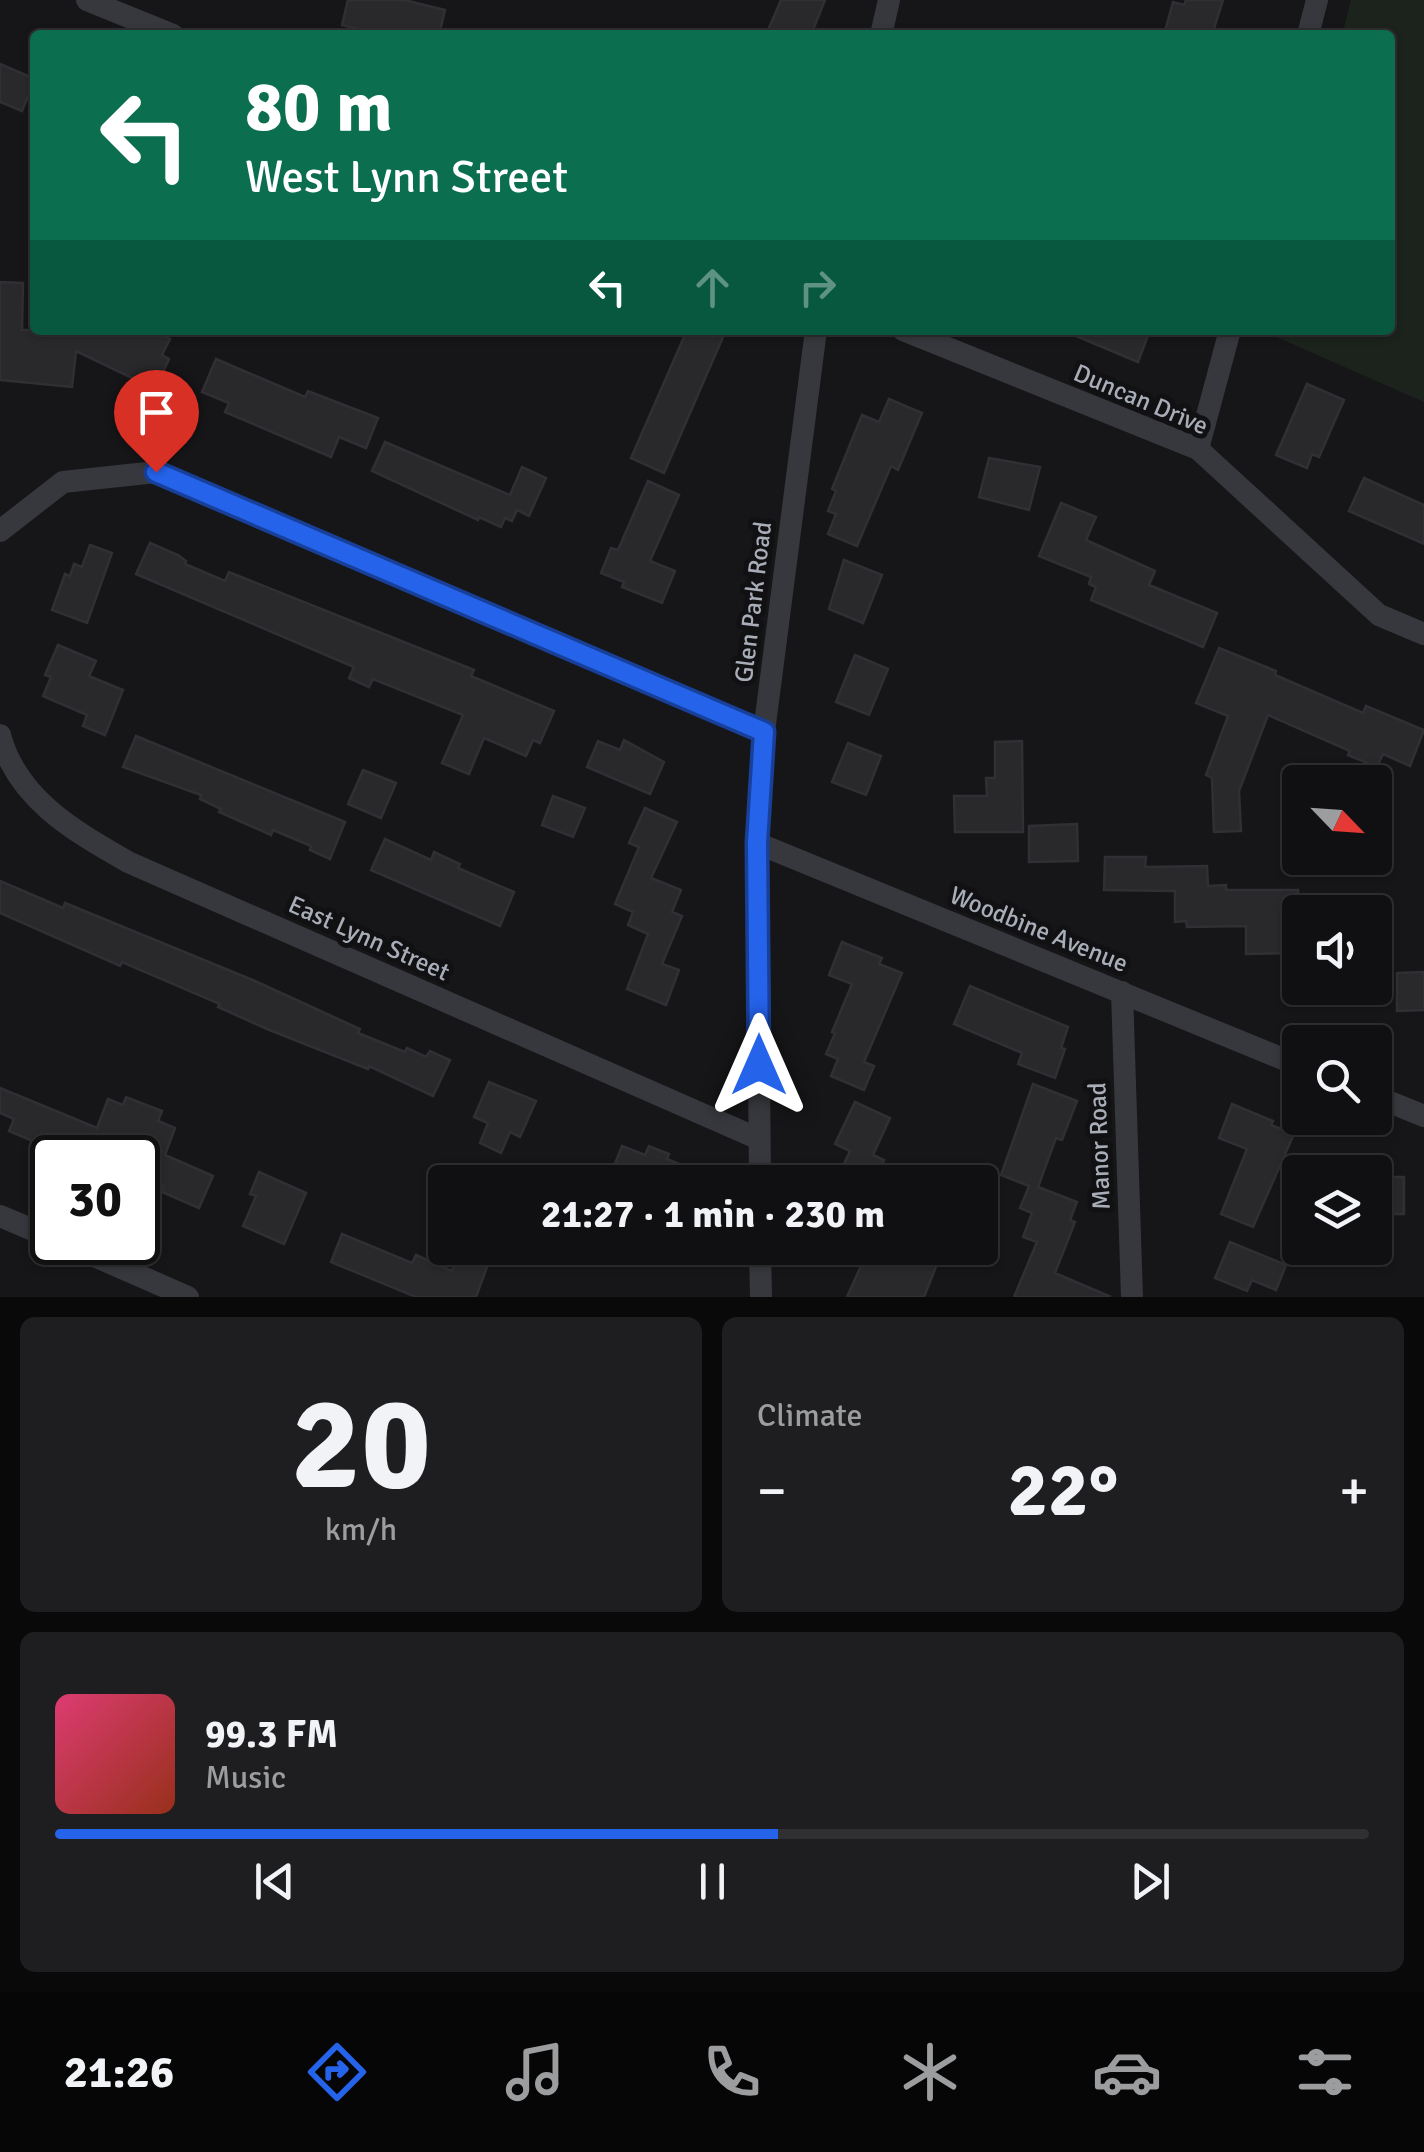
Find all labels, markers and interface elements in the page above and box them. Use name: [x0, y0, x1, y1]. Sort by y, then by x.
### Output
text: 80 m: [245, 64, 393, 150]
icon: left: [80, 70, 210, 200]
text: West Lynn Street: [245, 150, 568, 205]
icon: left: [580, 260, 635, 315]
icon: ahead: [685, 260, 740, 315]
icon: right: [790, 260, 845, 315]
street label: Duncan Drive: [1069, 357, 1213, 441]
pin: [114, 370, 199, 473]
icon: arrive: [129, 385, 184, 440]
street label: Glen Park Road: [728, 520, 778, 684]
north arrow: [1282, 765, 1392, 875]
map controls: [1282, 765, 1392, 1265]
street label: Woodbine Avenue: [945, 879, 1133, 979]
street label: East Lynn Street: [284, 889, 455, 988]
button: sound: [1282, 895, 1392, 1005]
position arrow: [707, 1013, 811, 1117]
button: search: [1282, 1025, 1392, 1135]
street label: Manor Road: [1081, 1082, 1117, 1210]
speed limit sign: 30: [30, 1135, 160, 1265]
button: layers: [1282, 1155, 1392, 1265]
text: 21:27 · 1 min · 230 m: [541, 1191, 885, 1238]
text: 20: [291, 1365, 431, 1525]
text: Climate: [757, 1396, 863, 1435]
text: 22°: [1008, 1444, 1119, 1537]
text: −: [757, 1457, 787, 1525]
text: +: [1339, 1457, 1369, 1525]
text: km/h: [325, 1510, 397, 1549]
text: 99.3 FM: [205, 1711, 338, 1758]
text: Music: [205, 1758, 286, 1797]
icon: previous: [247, 1854, 302, 1909]
icon: pause: [685, 1854, 740, 1909]
icon: next: [1123, 1854, 1178, 1909]
icon: directions: [302, 2037, 372, 2107]
icon: music: [500, 2037, 570, 2107]
icon: phone: [697, 2037, 767, 2107]
icon: climate: [895, 2037, 965, 2107]
icon: car: [1092, 2037, 1162, 2107]
icon: filters: [1290, 2037, 1360, 2107]
text: 21:26: [64, 2045, 174, 2100]

